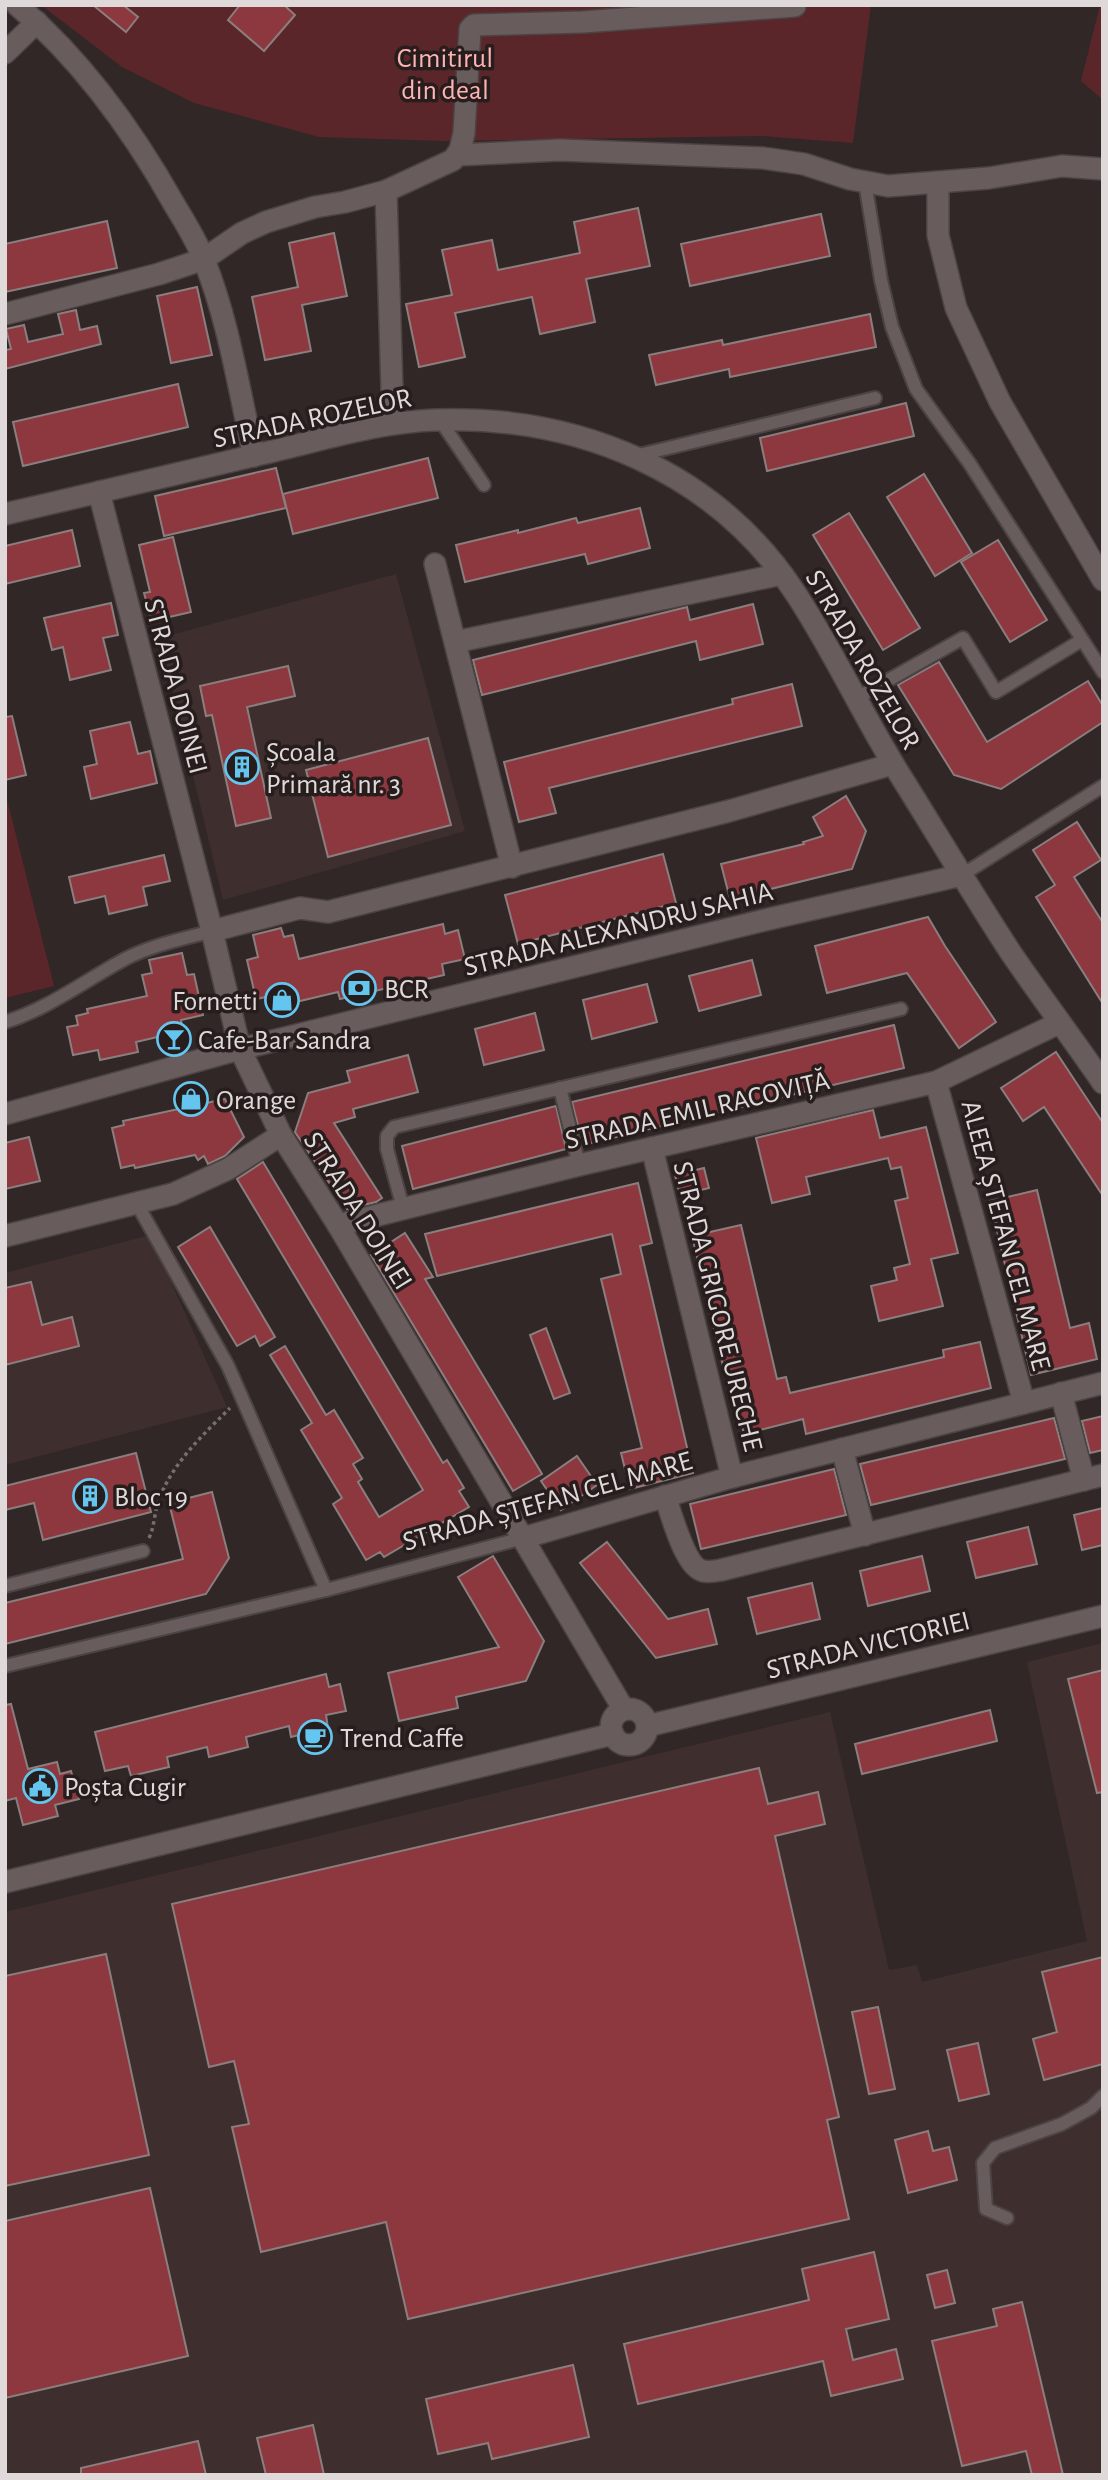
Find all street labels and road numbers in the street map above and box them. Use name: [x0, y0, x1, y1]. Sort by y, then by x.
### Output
street label: STRADA ROZELOR: [211, 384, 414, 454]
street label: STRADA ROZELOR: [800, 566, 925, 754]
street label: STRADA DOINEI: [138, 596, 212, 777]
street label: STRADA ALEXANDRU SAHIA: [461, 878, 776, 982]
street label: STRADA EMIL RACOVIȚĂ: [562, 1065, 833, 1156]
street label: ALEEA ȘTEFAN CEL MARE: [955, 1097, 1055, 1374]
street label: STRADA DOINEI: [298, 1127, 417, 1295]
street label: STRADA GRIGORE URECHE: [667, 1159, 767, 1454]
street label: STRADA ȘTEFAN CEL MARE: [400, 1447, 696, 1558]
street label: STRADA VICTORIEI: [764, 1607, 973, 1685]

